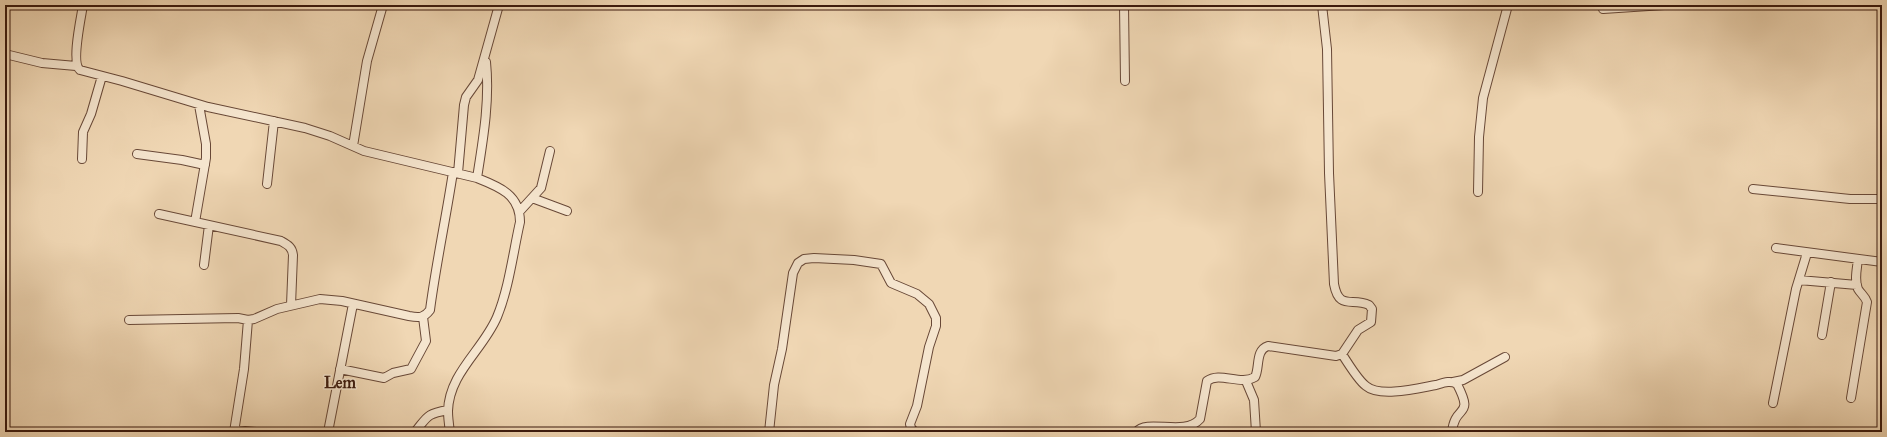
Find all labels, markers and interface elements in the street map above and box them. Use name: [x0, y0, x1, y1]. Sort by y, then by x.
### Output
district label: Lem: [324, 373, 357, 392]

